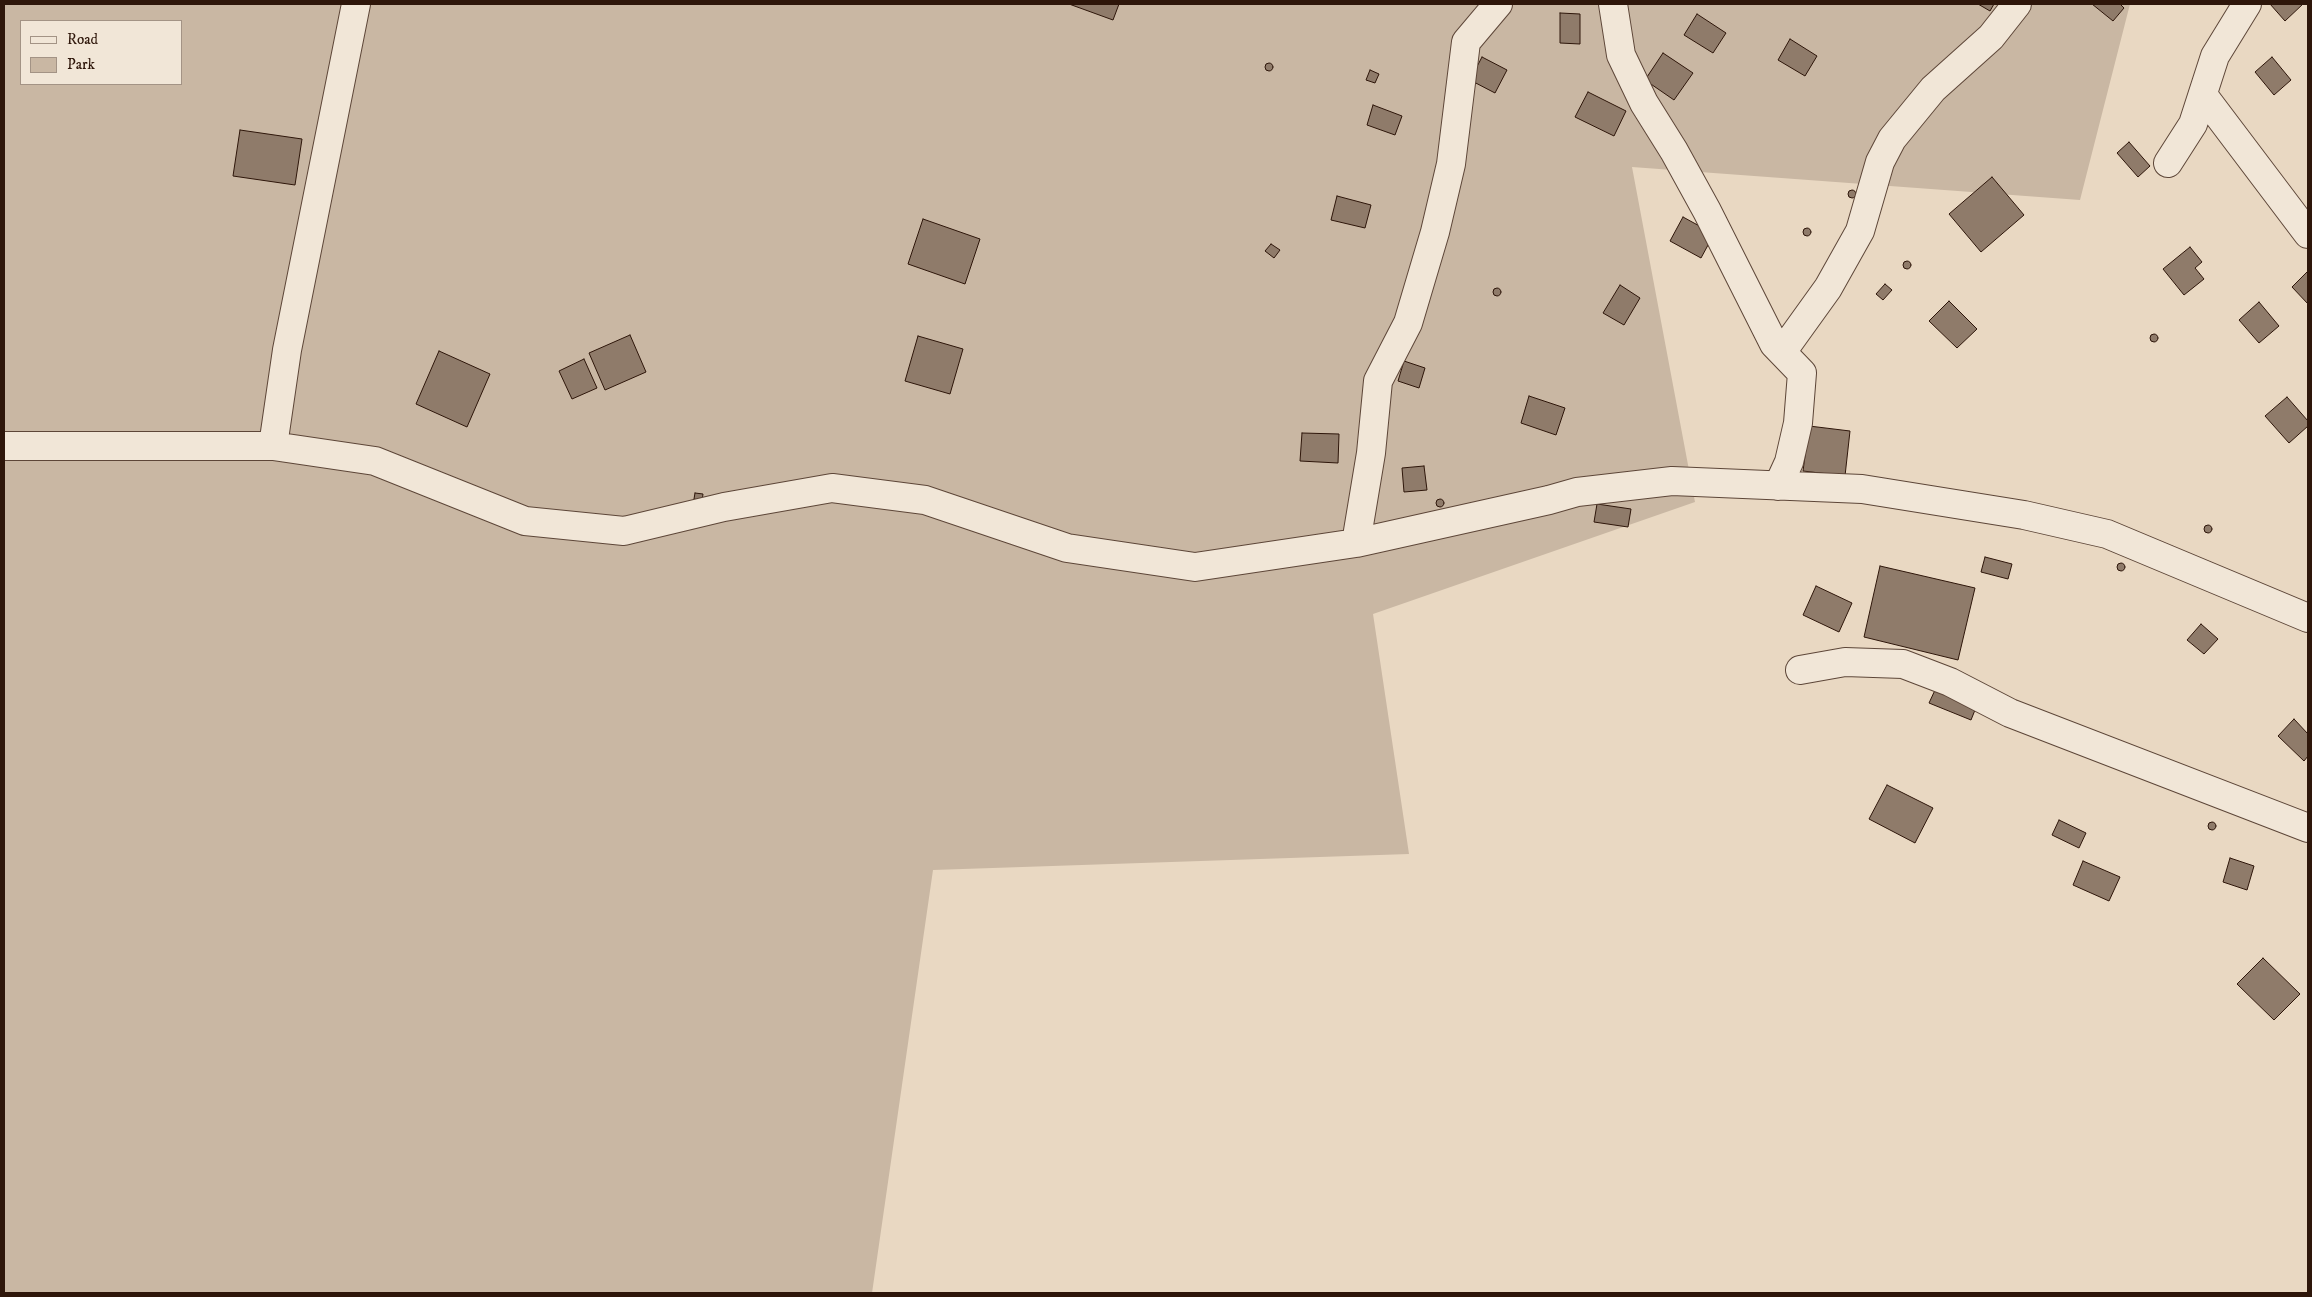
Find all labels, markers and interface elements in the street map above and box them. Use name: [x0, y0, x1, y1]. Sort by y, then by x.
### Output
legend: [20, 20, 182, 85]
text: Road: [67, 30, 98, 49]
text: Park: [67, 55, 95, 74]

